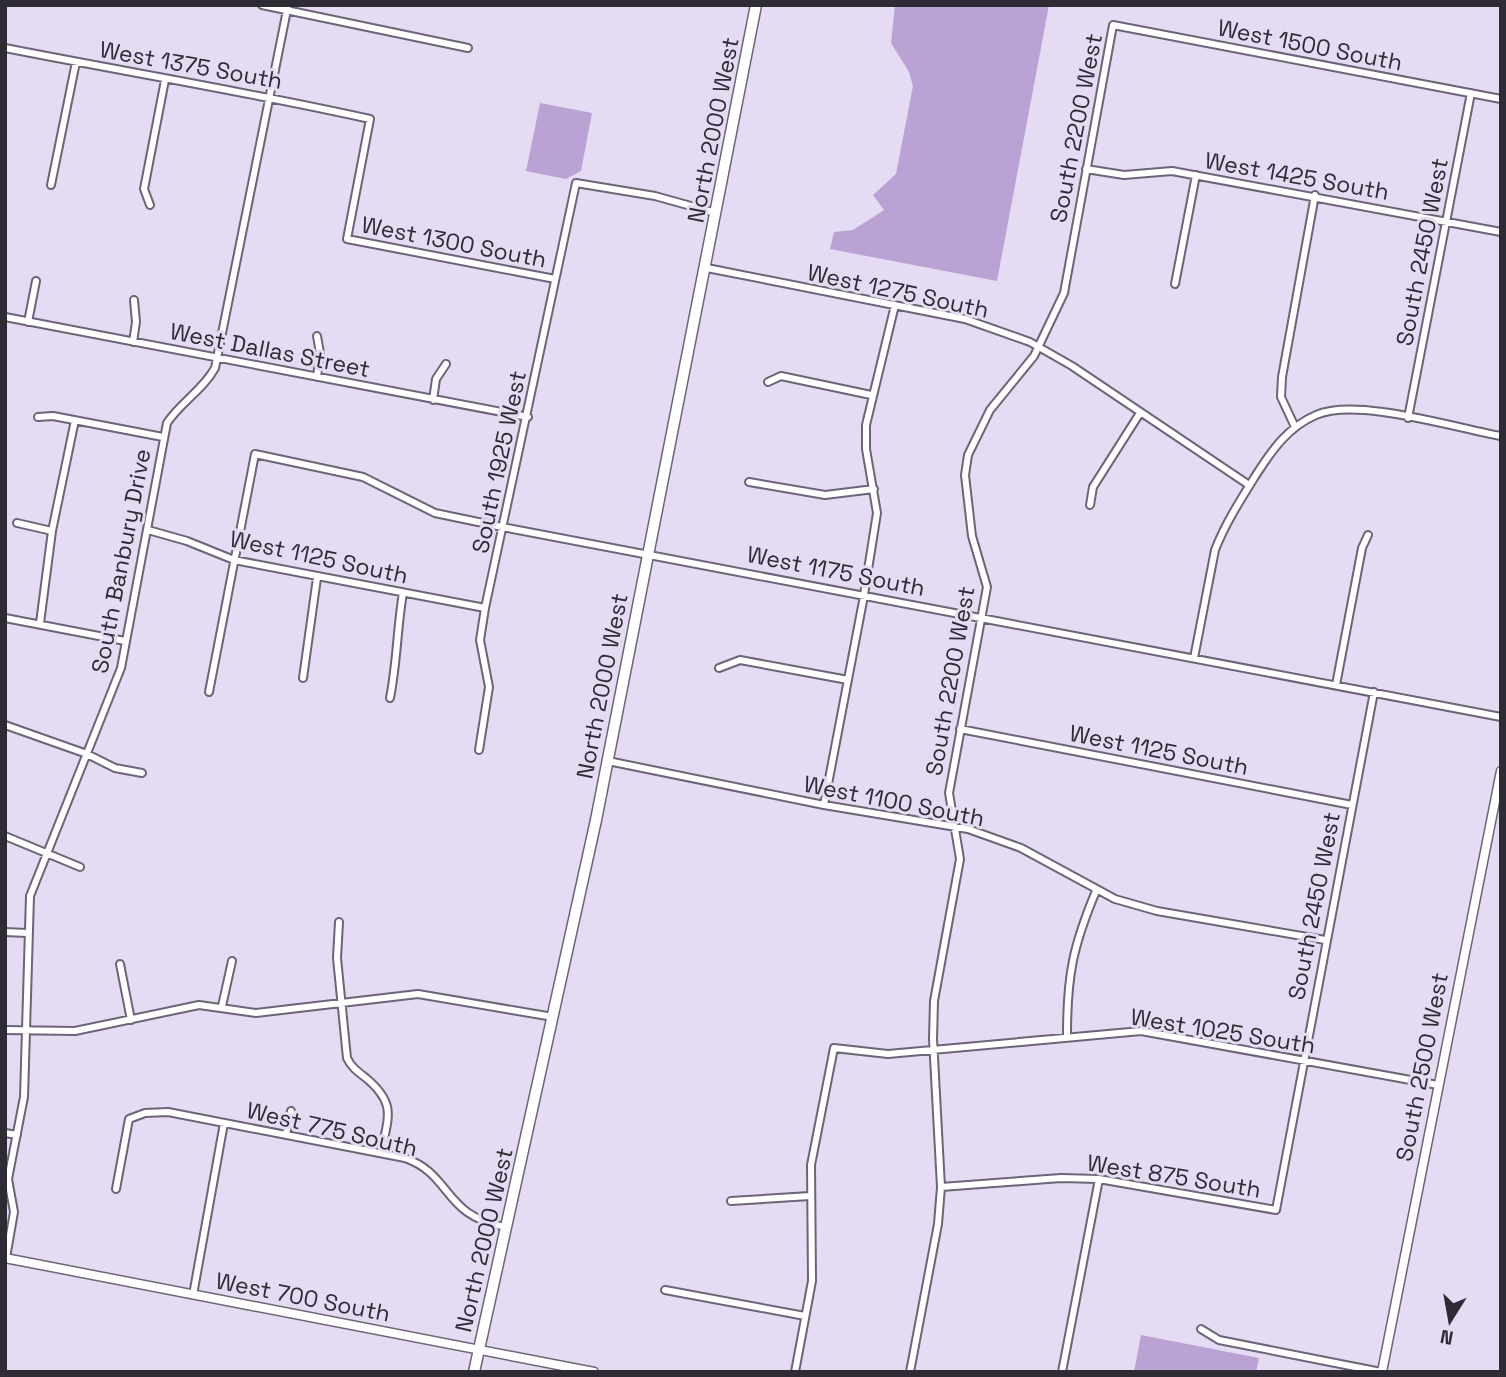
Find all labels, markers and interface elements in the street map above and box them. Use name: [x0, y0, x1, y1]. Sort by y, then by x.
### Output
street label: West 1500 South: [1215, 12, 1405, 78]
street label: South 2200 West: [1043, 31, 1109, 225]
street label: West 1375 South: [97, 34, 285, 96]
street label: North 2000 West: [680, 35, 746, 225]
street label: West 1425 South: [1203, 145, 1391, 207]
street label: South 2450 West: [1389, 156, 1455, 348]
street label: West 1300 South: [359, 209, 549, 275]
street label: West 1275 South: [805, 257, 991, 325]
street label: West Dallas Street: [168, 316, 372, 384]
street label: South 1925 West: [465, 368, 533, 556]
street label: South Banbury Drive: [85, 446, 157, 676]
street label: West 1125 South: [227, 523, 411, 591]
street label: West 1175 South: [744, 539, 928, 603]
street label: South 2200 West: [919, 584, 981, 778]
street label: North 2000 West: [569, 591, 635, 781]
street label: West 1125 South: [1067, 718, 1251, 782]
street label: West 1100 South: [801, 769, 987, 833]
street label: South 2450 West: [1281, 810, 1347, 1002]
street label: South 2500 West: [1389, 970, 1455, 1164]
street label: West 1025 South: [1128, 1002, 1318, 1060]
street label: West 775 South: [244, 1095, 420, 1163]
street label: North 2000 West: [448, 1145, 520, 1335]
street label: West 875 South: [1085, 1147, 1263, 1205]
street label: West 700 South: [213, 1265, 393, 1329]
north arrow: [1415, 1286, 1485, 1356]
text: N: [1438, 1324, 1455, 1351]

